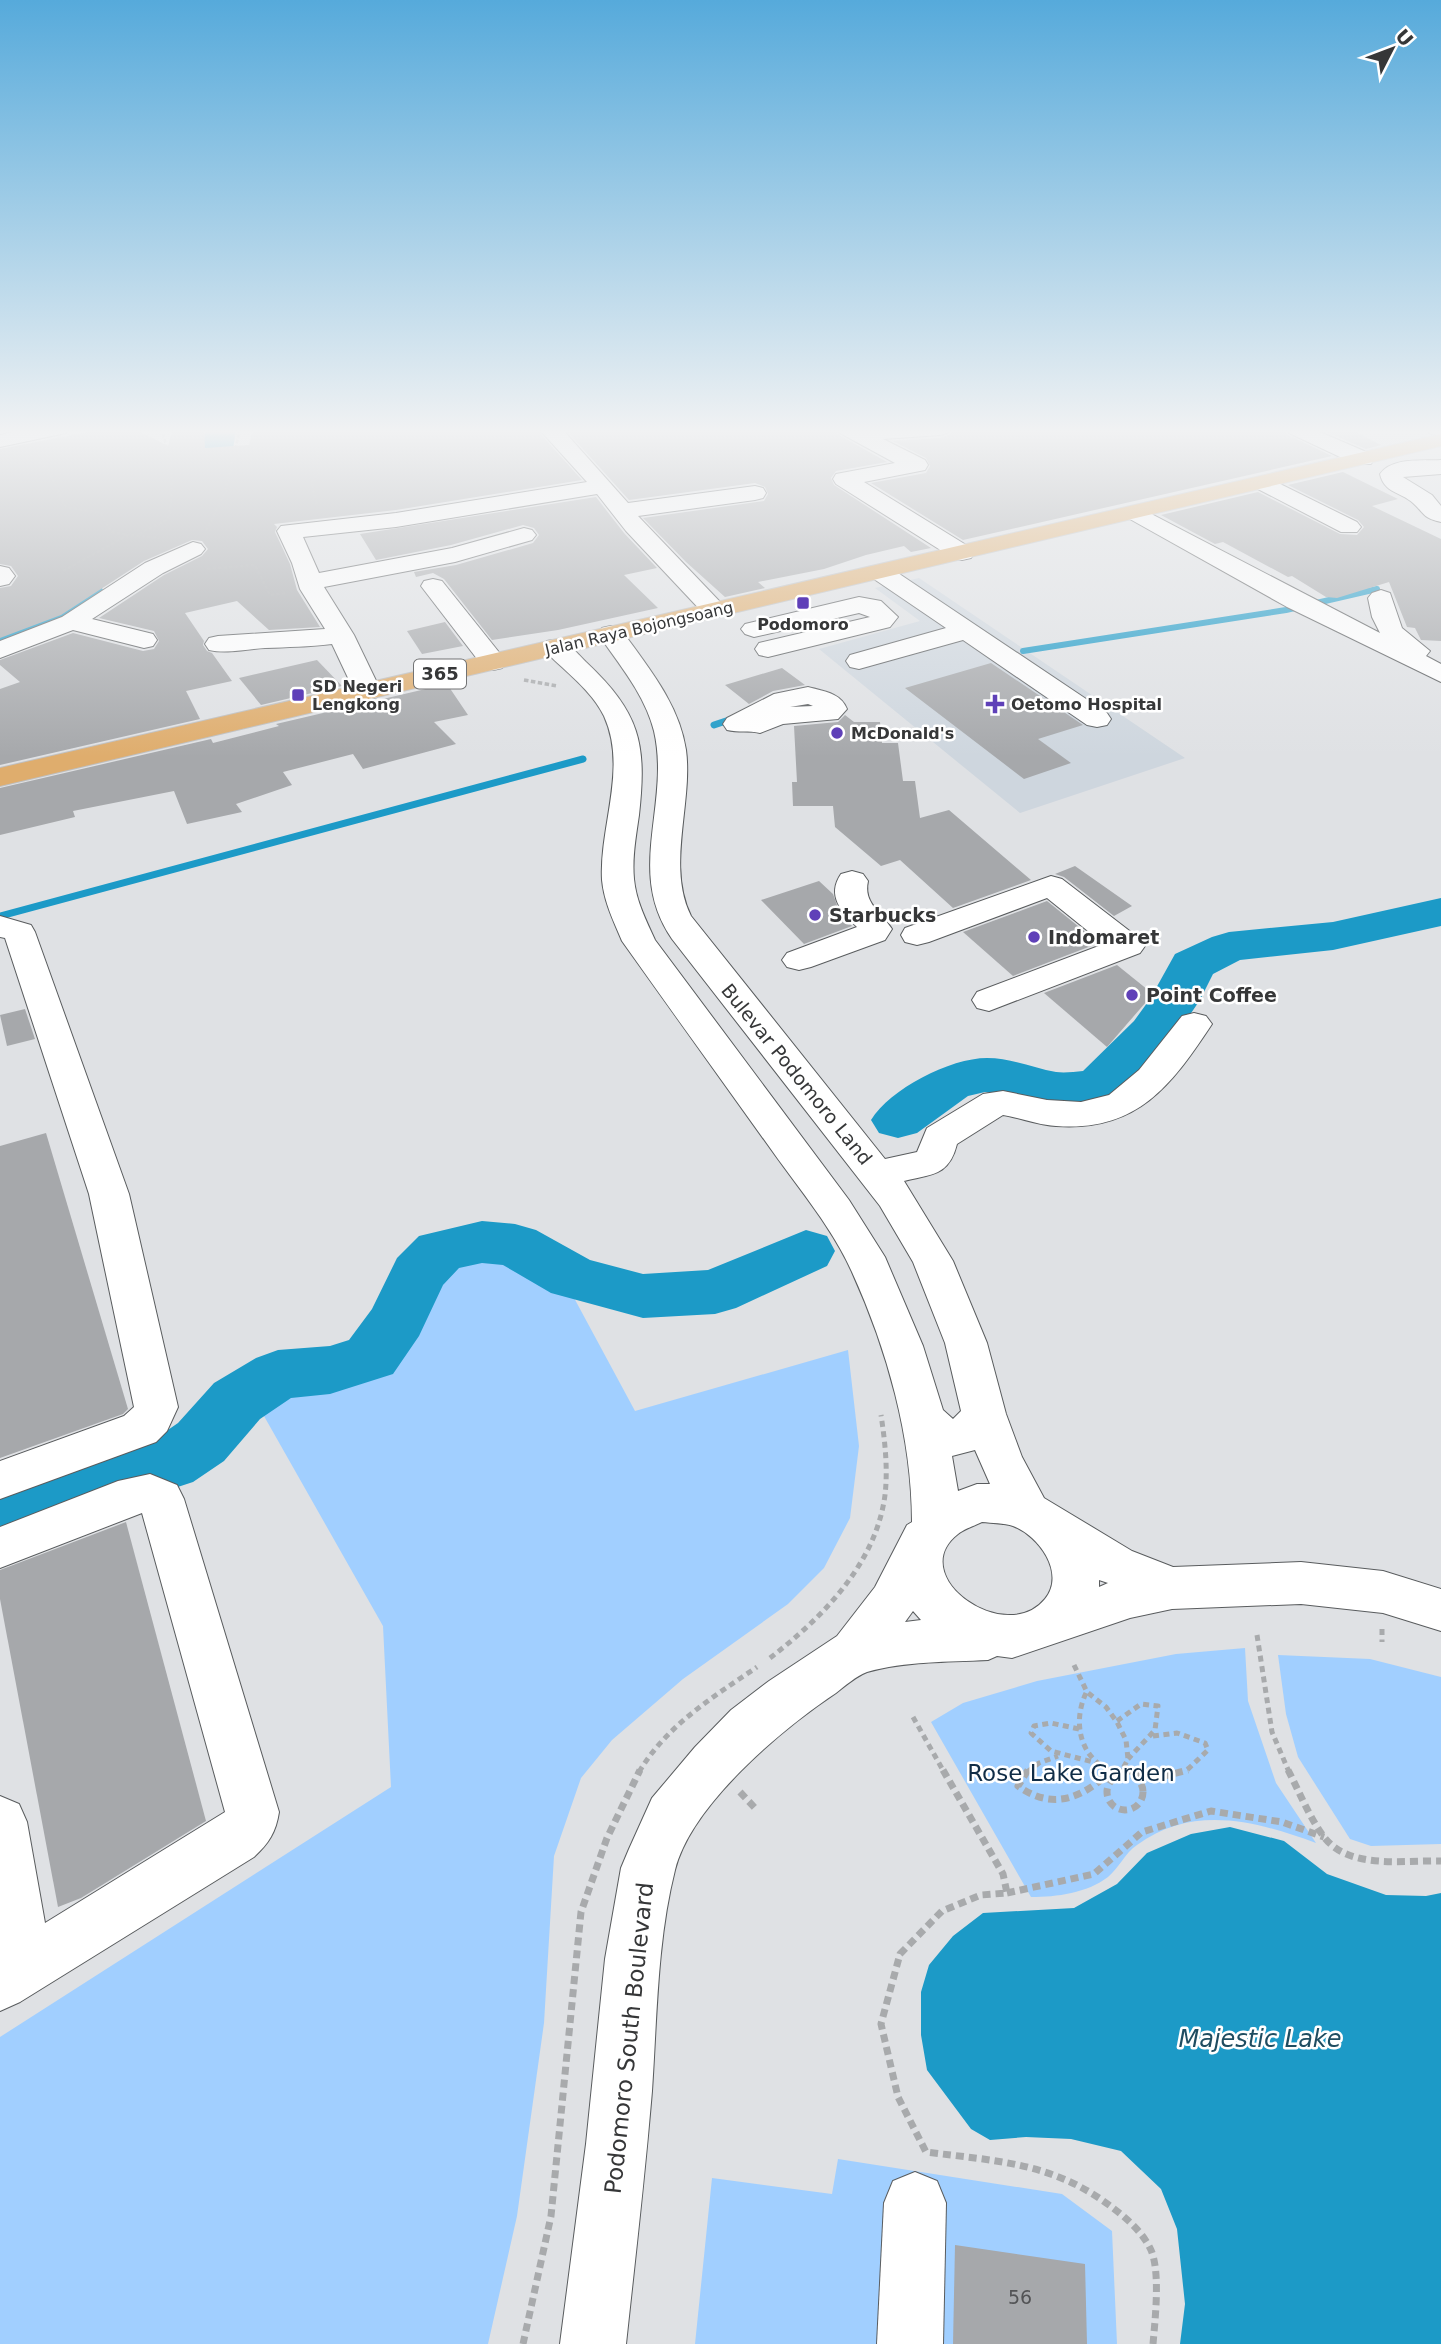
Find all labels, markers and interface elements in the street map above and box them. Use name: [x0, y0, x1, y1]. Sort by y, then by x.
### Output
north arrow: [1357, 14, 1427, 84]
text: U: [1391, 25, 1418, 51]
marker: Podomoro: [795, 595, 811, 611]
street label: Jalan Raya Bojongsoang: [542, 598, 735, 660]
place label: Podomoro: [757, 615, 849, 634]
road number: 365: [414, 660, 466, 688]
place label: SD Negeri Lengkong: [312, 677, 402, 714]
marker: SD Negeri Lengkong: [290, 687, 306, 703]
marker: Oetomo Hospital: [985, 694, 1005, 714]
place label: Oetomo Hospital: [1011, 695, 1162, 714]
place label: McDonald's: [851, 724, 954, 743]
marker: McDonald's: [829, 725, 845, 741]
place label: Starbucks: [829, 904, 936, 926]
marker: Starbucks: [807, 907, 823, 923]
place label: Indomaret: [1048, 926, 1159, 948]
marker: Indomaret: [1026, 929, 1042, 945]
street label: Bulevar Podomoro Land: [717, 979, 877, 1169]
place label: Point Coffee: [1146, 984, 1277, 1006]
marker: Point Coffee: [1124, 987, 1140, 1003]
park label: Rose Lake Garden: [967, 1760, 1175, 1786]
street label: Podomoro South Boulevard: [600, 1881, 658, 2195]
water label: Majestic Lake: [1179, 2025, 1342, 2053]
house number: 56: [1008, 2286, 1032, 2308]

